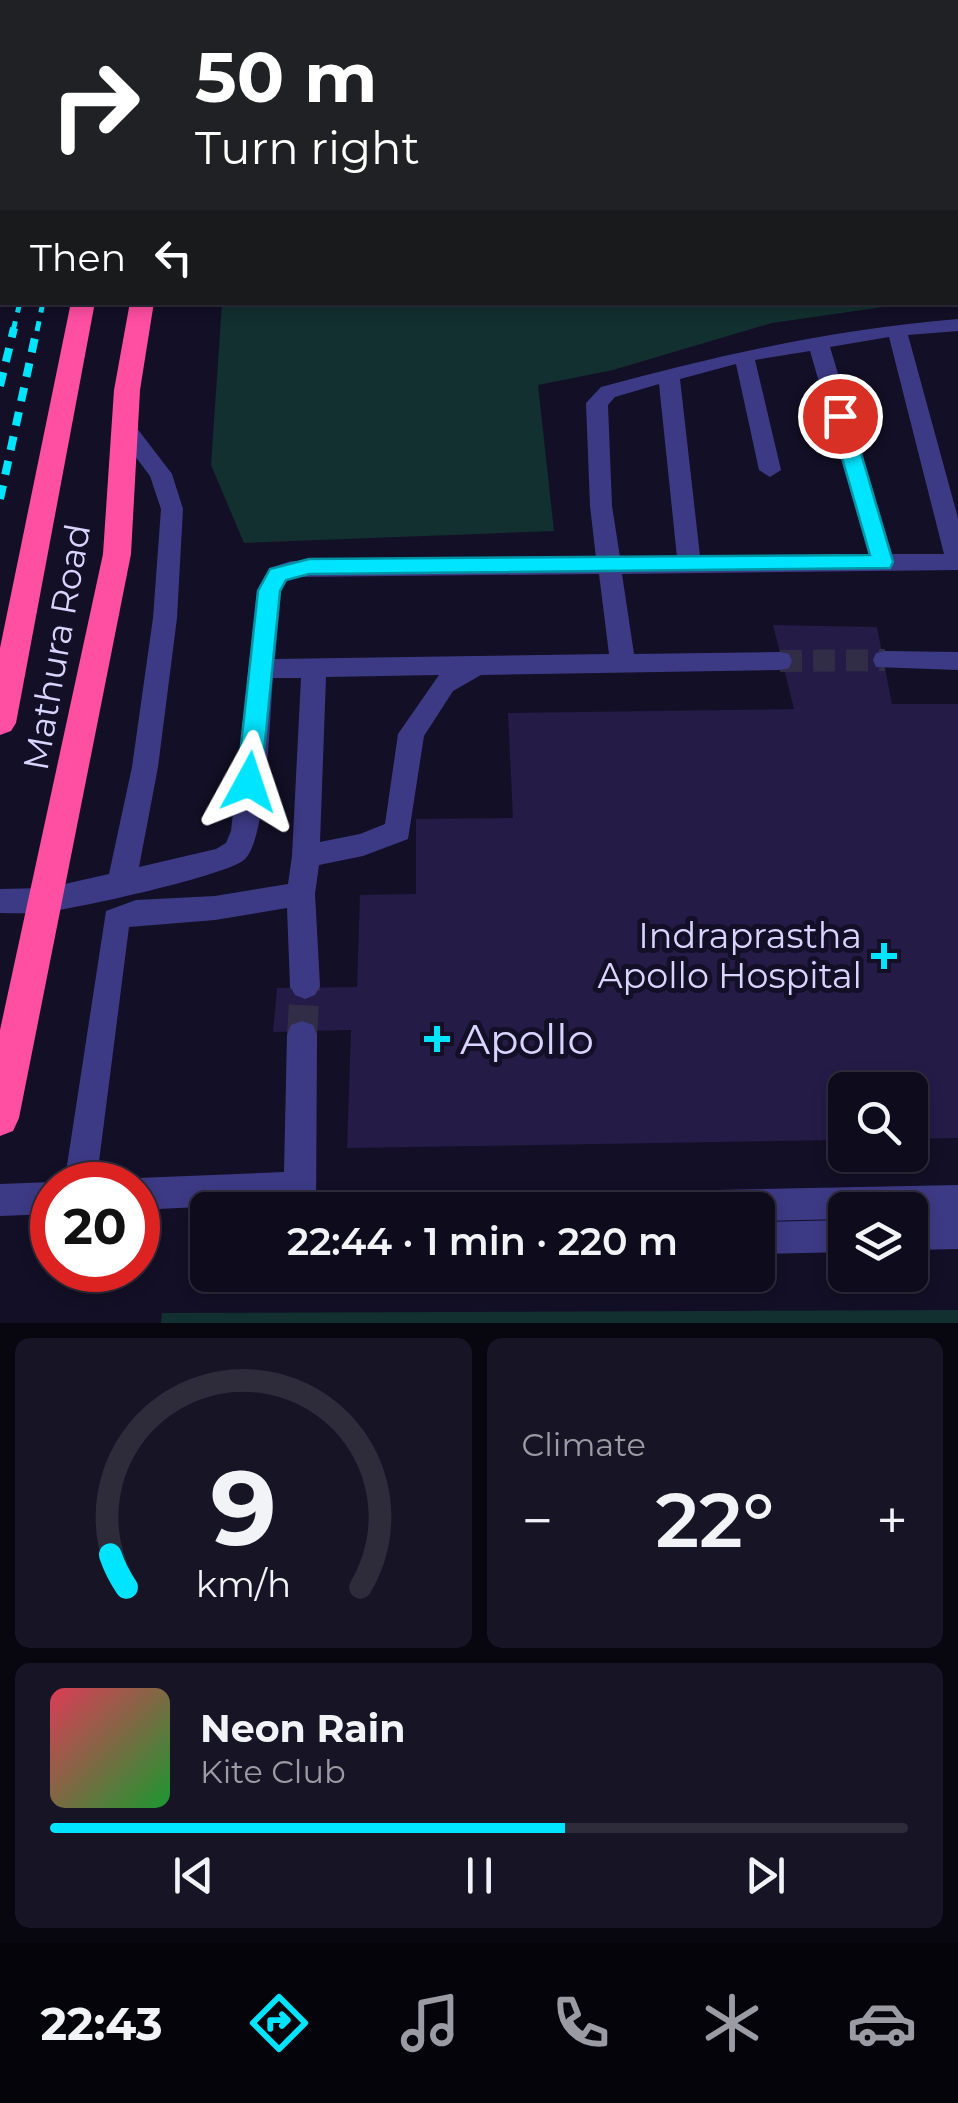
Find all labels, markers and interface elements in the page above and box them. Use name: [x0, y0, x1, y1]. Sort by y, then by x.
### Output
text: 50 m: [195, 34, 377, 120]
icon: right: [30, 40, 160, 170]
text: Turn right: [195, 120, 420, 175]
icon: left: [146, 230, 201, 285]
text: Then: [30, 234, 126, 281]
pin: [798, 374, 883, 459]
icon: arrive: [813, 389, 868, 444]
street label: Mathura Road: [14, 520, 99, 773]
position arrow: [197, 730, 301, 834]
place label: Indraprastha Apollo Hospital: [597, 914, 862, 997]
marker: Indraprastha Apollo Hospital: [871, 943, 897, 969]
place label: Apollo: [460, 1013, 594, 1065]
marker: Apollo: [424, 1026, 450, 1052]
map controls: [828, 1072, 928, 1292]
button: search: [828, 1072, 928, 1172]
speed limit sign: 20: [30, 1162, 160, 1292]
button: layers: [828, 1192, 928, 1292]
text: 22:44 · 1 min · 220 m: [287, 1218, 678, 1265]
text: Climate: [522, 1425, 646, 1464]
text: 9: [210, 1444, 276, 1571]
text: 22°: [655, 1474, 774, 1566]
text: −: [522, 1487, 553, 1554]
text: +: [876, 1487, 908, 1554]
text: km/h: [196, 1562, 291, 1606]
text: Neon Rain: [200, 1705, 405, 1752]
text: Kite Club: [200, 1752, 346, 1791]
icon: previous: [166, 1848, 221, 1903]
icon: pause: [452, 1848, 507, 1903]
icon: next: [738, 1848, 793, 1903]
icon: directions: [244, 1988, 314, 2058]
icon: music: [395, 1988, 465, 2058]
icon: phone: [546, 1988, 616, 2058]
icon: climate: [697, 1988, 767, 2058]
icon: car: [847, 1988, 917, 2058]
text: 22:43: [40, 1996, 163, 2051]

